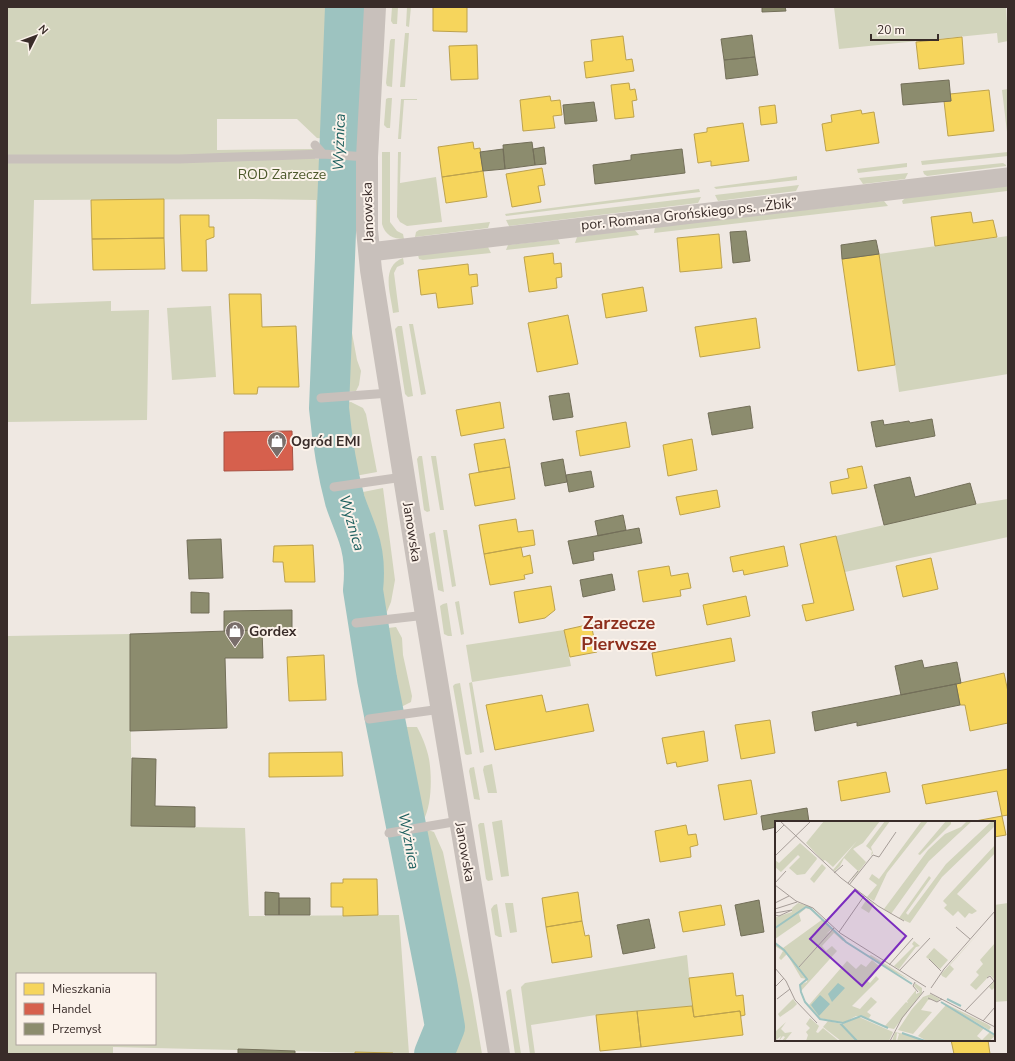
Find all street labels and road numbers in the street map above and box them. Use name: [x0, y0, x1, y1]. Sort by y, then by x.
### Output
street label: Janowska: [357, 182, 379, 243]
street label: por. Romana Grońskiego ps. „Żbik”: [580, 193, 798, 235]
street label: Janowska: [398, 500, 426, 563]
street label: Janowska: [450, 820, 480, 883]

